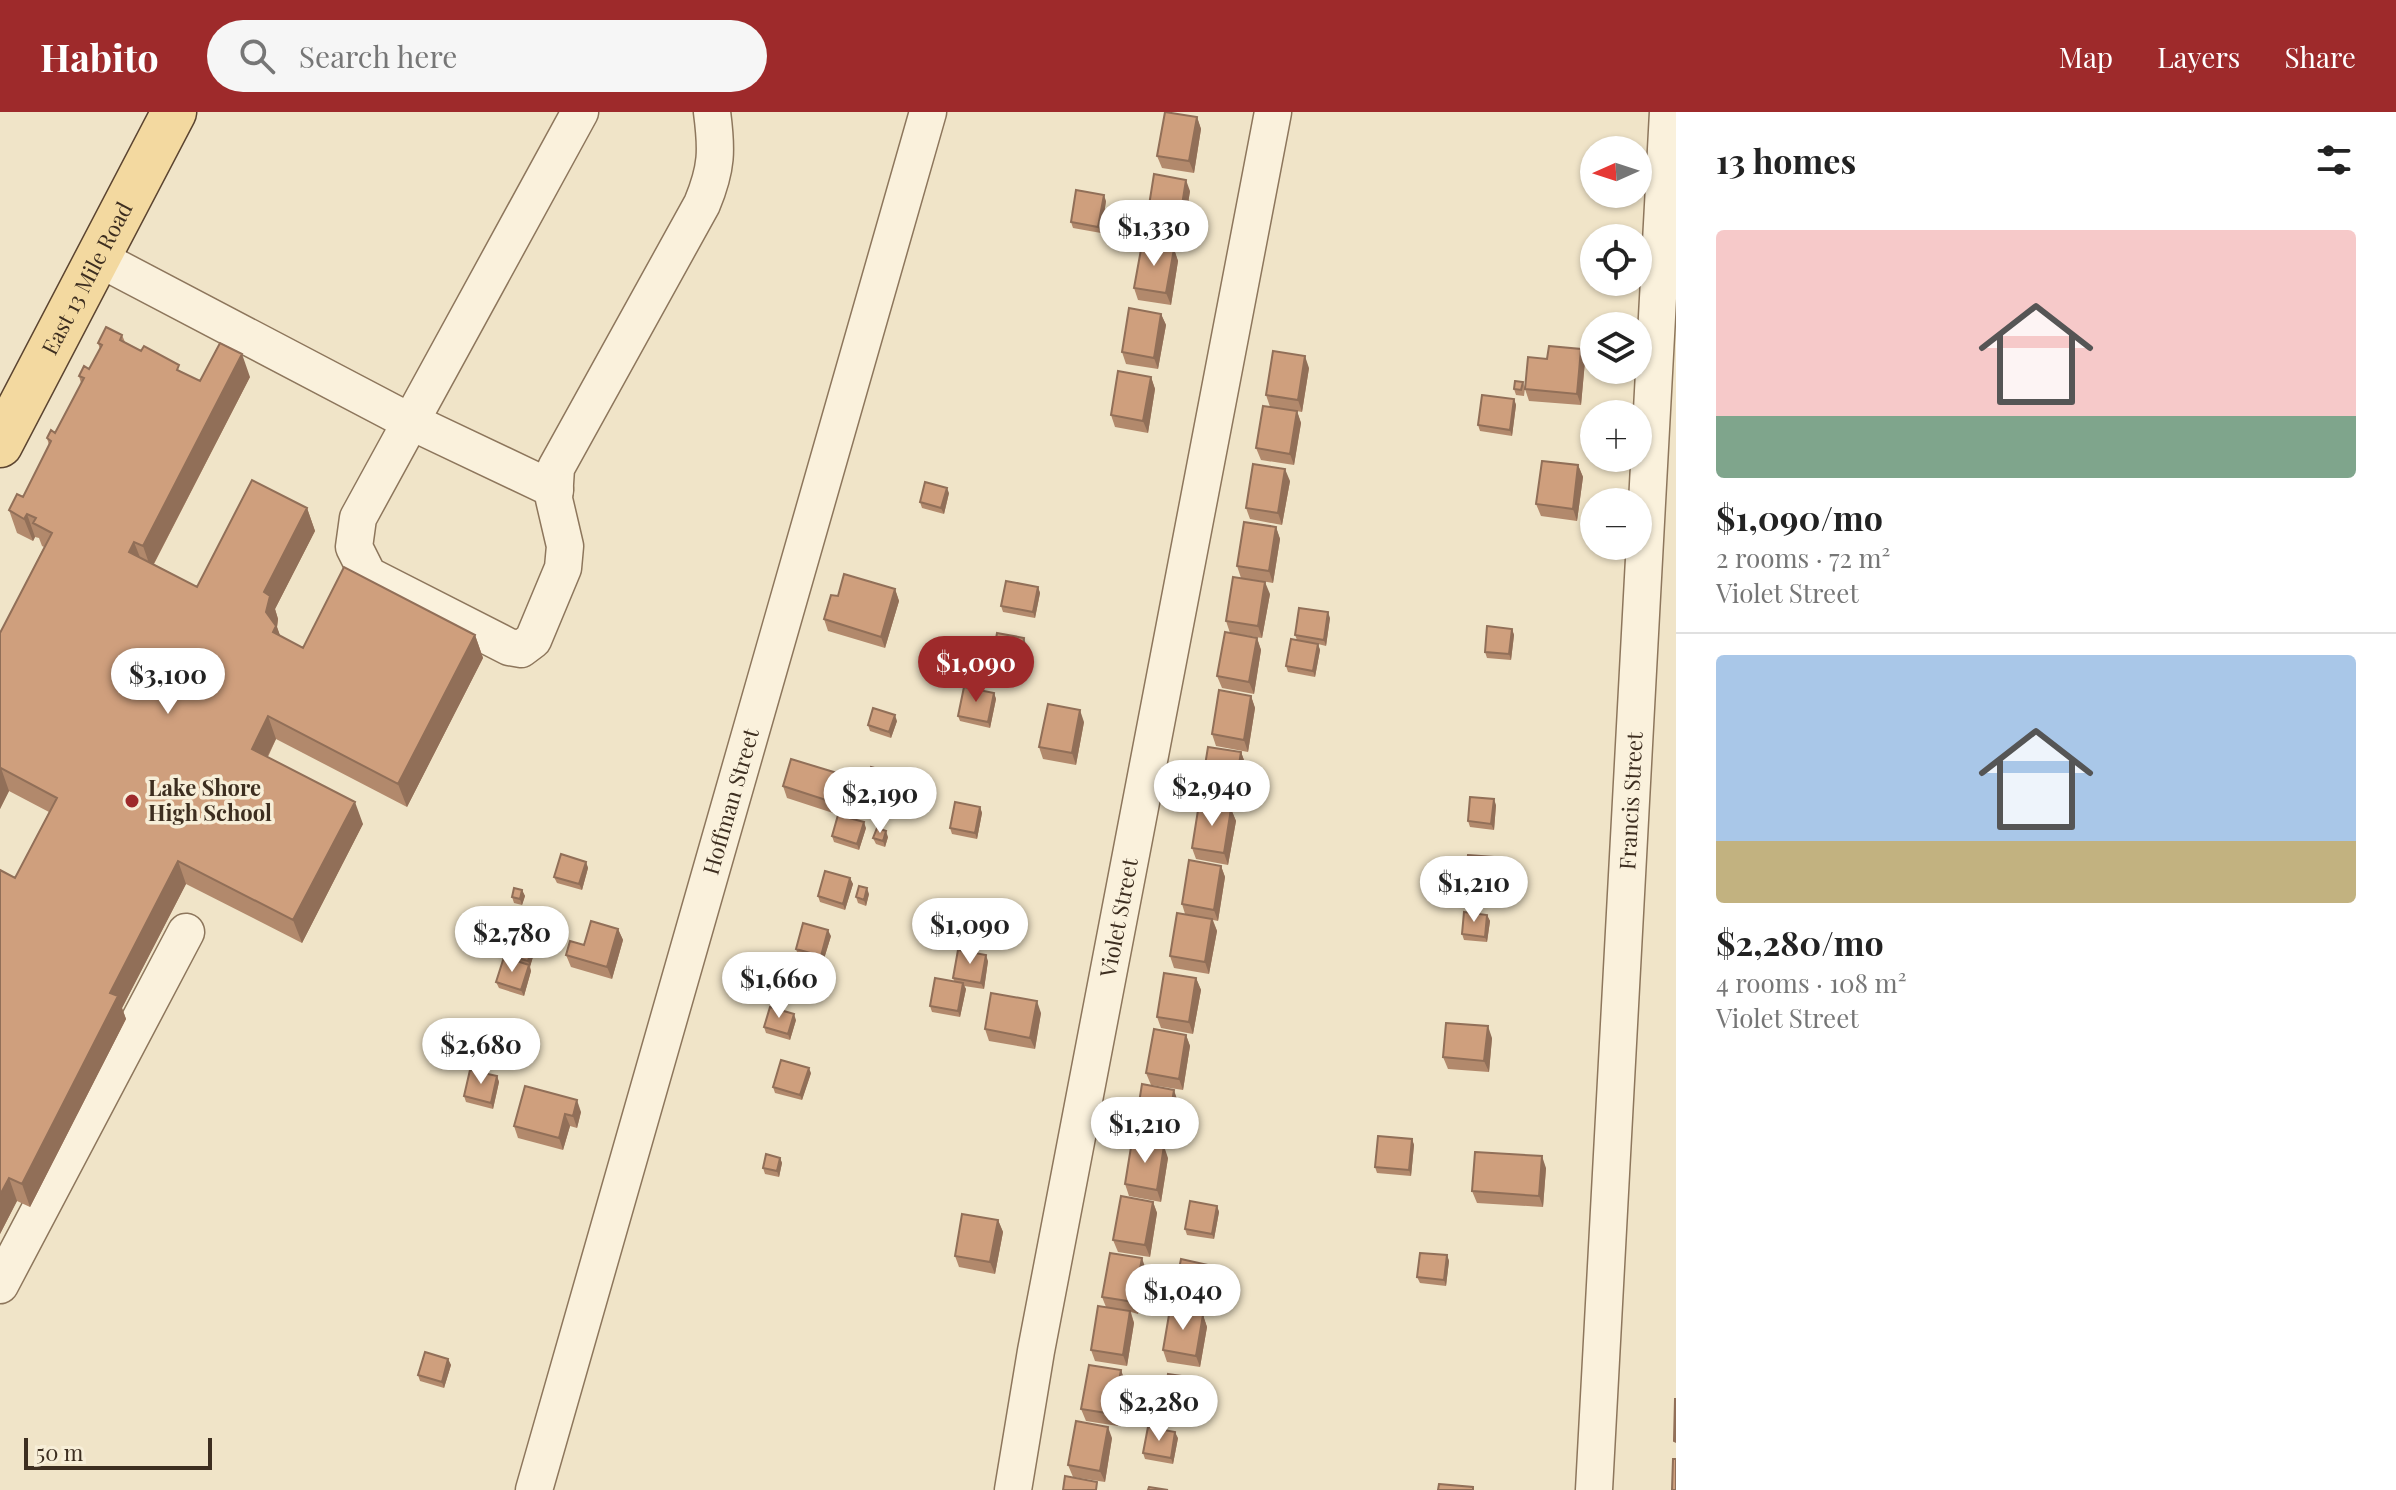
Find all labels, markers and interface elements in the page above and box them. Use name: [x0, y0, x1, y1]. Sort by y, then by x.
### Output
search box: [207, 20, 767, 92]
text: Habito: [40, 31, 159, 82]
icon: search: [235, 34, 279, 78]
text: Search here: [299, 36, 457, 76]
text: Map: [2059, 38, 2113, 75]
text: Layers: [2157, 38, 2240, 75]
text: Share: [2284, 38, 2356, 75]
north arrow: [1580, 136, 1652, 208]
map controls: [1580, 136, 1652, 560]
text: 13 homes: [1716, 137, 1856, 183]
icon: filters: [2312, 138, 2356, 182]
street label: East 13 Mile Road: [34, 196, 139, 360]
pin: $1,330: [1089, 200, 1219, 268]
text: $1,330: [1117, 208, 1191, 243]
button: locate: [1580, 224, 1652, 296]
icon: home: [1964, 282, 2108, 426]
button: layers: [1580, 312, 1652, 384]
button: +: [1580, 400, 1652, 472]
button: −: [1580, 488, 1652, 560]
text: $1,090/mo: [1716, 494, 1883, 540]
text: 2 rooms · 72 m²: [1716, 540, 1890, 575]
text: Violet Street: [1716, 575, 1859, 610]
pin: $1,090: [911, 636, 1041, 704]
text: $1,090: [936, 644, 1016, 679]
pin: $3,100: [103, 648, 233, 716]
text: $3,100: [129, 656, 207, 691]
icon: home: [1964, 707, 2108, 851]
street label: Hoffman Street: [695, 723, 765, 878]
street label: Francis Street: [1611, 730, 1649, 871]
pin: $2,940: [1147, 760, 1277, 828]
pin: $2,190: [815, 767, 945, 835]
text: $2,940: [1172, 768, 1252, 803]
place label: Lake Shore High School: [148, 772, 272, 827]
text: $2,190: [842, 775, 918, 810]
marker: Lake Shore High School: [123, 792, 141, 810]
street label: Violet Street: [1092, 854, 1144, 981]
pin: $1,210: [1409, 856, 1539, 924]
text: $1,210: [1438, 864, 1510, 899]
pin: $1,090: [905, 898, 1035, 966]
pin: $2,780: [447, 906, 577, 974]
text: $1,090: [930, 906, 1010, 941]
text: $2,780: [473, 914, 551, 949]
text: $2,280/mo: [1716, 919, 1884, 965]
pin: $1,660: [714, 952, 844, 1020]
text: $1,660: [740, 960, 818, 995]
text: 4 rooms · 108 m²: [1716, 965, 1906, 1000]
text: Violet Street: [1716, 1000, 1859, 1035]
pin: $2,680: [416, 1018, 546, 1086]
text: $2,680: [440, 1026, 522, 1061]
pin: $1,210: [1080, 1097, 1210, 1165]
text: $1,210: [1109, 1105, 1181, 1140]
pin: $1,040: [1118, 1264, 1248, 1332]
text: $1,040: [1144, 1272, 1222, 1307]
pin: $2,280: [1094, 1375, 1224, 1443]
text: $2,280: [1119, 1383, 1199, 1418]
scale bar: [24, 1434, 212, 1470]
text: 50 m: [36, 1437, 83, 1467]

